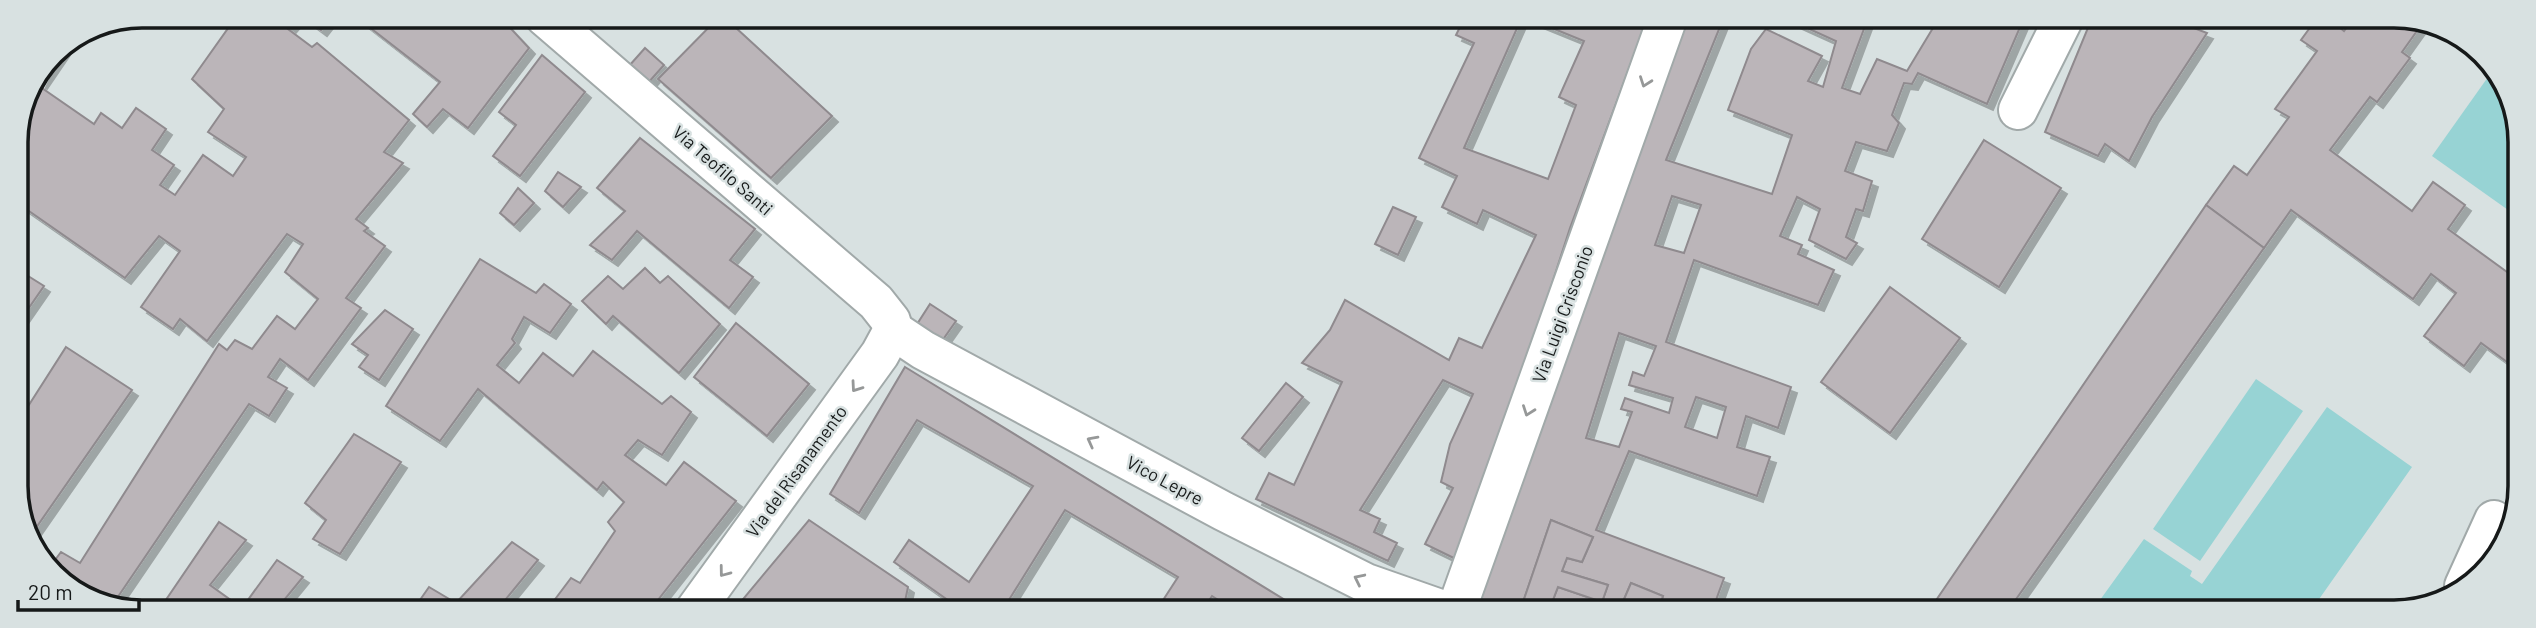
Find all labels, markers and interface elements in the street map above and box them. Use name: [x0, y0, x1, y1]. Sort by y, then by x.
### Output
one-way arrow: [1639, 75, 1653, 87]
street label: Via Teofilo Santi: [668, 121, 778, 219]
street label: Via Luigi Crisconio: [1527, 242, 1597, 386]
one-way arrow: [852, 379, 864, 392]
street label: Via del Risanamento: [741, 401, 851, 541]
one-way arrow: [1522, 405, 1536, 417]
one-way arrow: [1086, 435, 1099, 449]
street label: Vico Lepre: [1123, 451, 1207, 509]
one-way arrow: [719, 564, 732, 577]
scale bar: [18, 568, 138, 612]
one-way arrow: [1354, 573, 1366, 587]
text: 20 m: [28, 579, 73, 604]

